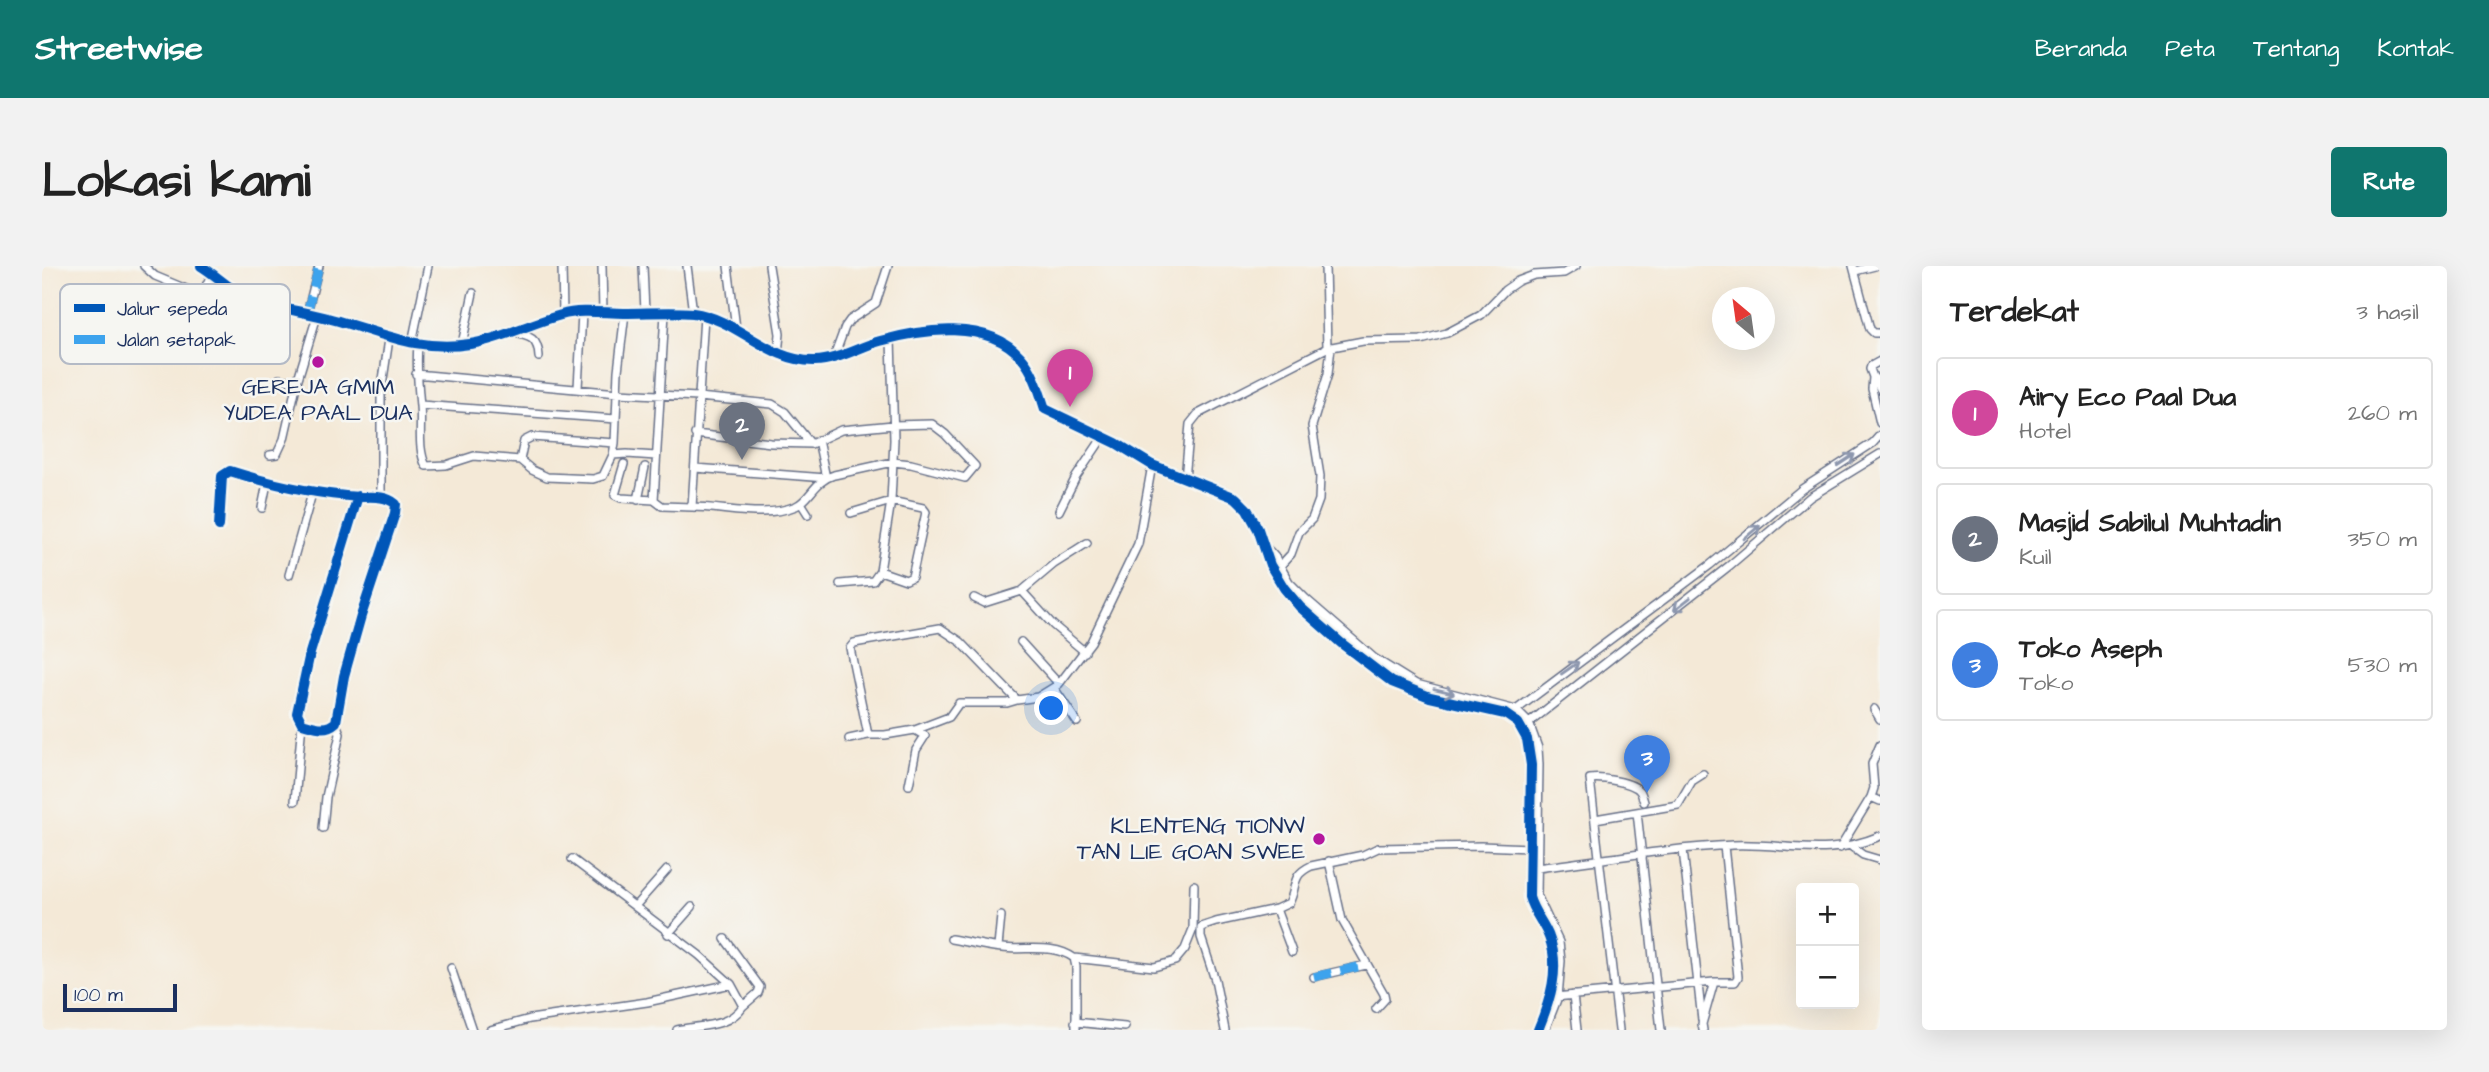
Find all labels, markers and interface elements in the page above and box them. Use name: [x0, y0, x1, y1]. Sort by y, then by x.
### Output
text: Streetwise: [35, 26, 203, 72]
text: Beranda: [2035, 32, 2127, 66]
text: Peta: [2165, 32, 2215, 66]
text: Tentang: [2253, 32, 2339, 66]
text: Kontak: [2377, 32, 2454, 66]
button: Rute: [2331, 147, 2447, 217]
text: Lokasi kami: [42, 148, 311, 216]
legend: [60, 284, 290, 364]
north arrow: [1712, 287, 1775, 350]
text: Terdekat: [1950, 291, 2079, 333]
text: Jalur sepeda: [117, 296, 228, 323]
text: 3 hasil: [2356, 296, 2419, 328]
text: Jalan setapak: [117, 327, 236, 354]
pin: 1: [1047, 349, 1093, 407]
marker: GEREJA GMIM YUDEA PAAL DUA: [310, 354, 326, 370]
place label: GEREJA GMIM YUDEA PAAL DUA: [223, 371, 413, 429]
text: Airy Eco Paal Dua: [2019, 379, 2236, 415]
text: 1: [1974, 397, 1976, 429]
text: 260 m: [2348, 397, 2417, 429]
pin: 2: [719, 402, 765, 460]
text: Hotel: [2019, 415, 2071, 447]
one-way arrow: [1836, 453, 1855, 468]
text: Masjid Sabilul Muhtadin: [2019, 505, 2281, 541]
text: 2: [1968, 523, 1982, 555]
text: 350 m: [2347, 523, 2417, 555]
one-way arrow: [1742, 524, 1760, 540]
text: Kuil: [2019, 541, 2052, 573]
one-way arrow: [1673, 596, 1691, 611]
text: Toko Aseph: [2019, 631, 2162, 667]
text: 3: [1969, 649, 1981, 681]
text: 530 m: [2347, 649, 2417, 681]
one-way arrow: [1560, 661, 1579, 675]
text: Toko: [2019, 667, 2073, 699]
one-way arrow: [1432, 685, 1455, 698]
your location: [1034, 691, 1068, 725]
pin: 3: [1624, 735, 1670, 793]
place label: KLENTENG TIONW TAN LIE GOAN SWEE: [1077, 810, 1305, 868]
marker: KLENTENG TIONW TAN LIE GOAN SWEE: [1311, 831, 1327, 847]
map controls: [1796, 883, 1859, 1009]
button: +: [1796, 883, 1859, 946]
button: −: [1796, 946, 1859, 1009]
scale bar: [63, 981, 177, 1013]
text: 100 m: [74, 982, 123, 1009]

